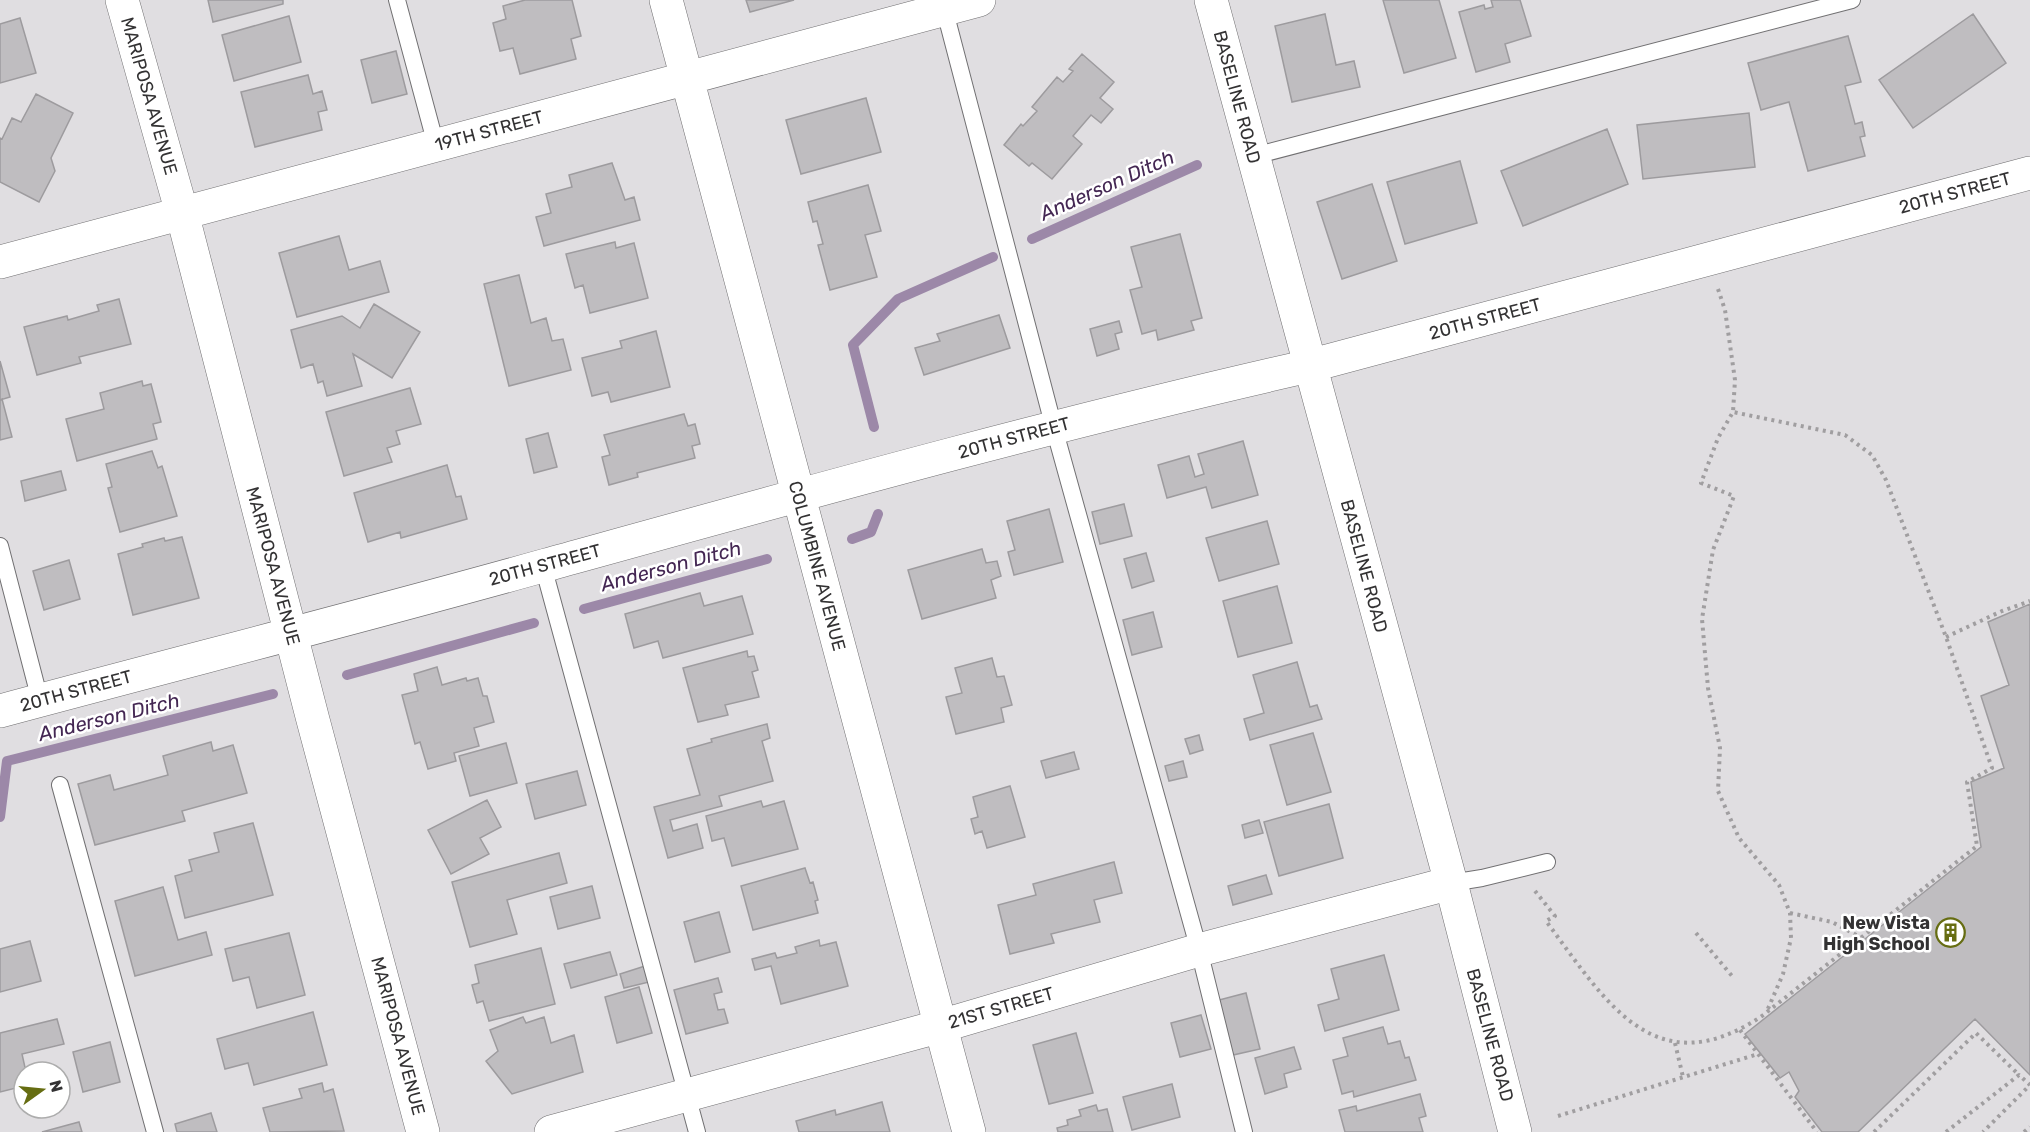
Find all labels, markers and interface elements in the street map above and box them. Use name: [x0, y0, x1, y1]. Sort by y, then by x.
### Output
street label: MARIPOSA AVENUE: [116, 15, 182, 177]
street label: BASELINE ROAD: [1209, 28, 1265, 166]
street label: 19TH STREET: [432, 106, 546, 156]
water label: Anderson Ditch: [1035, 145, 1178, 226]
street label: 20TH STREET: [1897, 167, 2013, 219]
street label: 20TH STREET: [1427, 293, 1543, 345]
street label: 20TH STREET: [956, 412, 1072, 464]
street label: COLUMBINE AVENUE: [784, 479, 850, 653]
street label: MARIPOSA AVENUE: [241, 484, 305, 648]
street label: BASELINE ROAD: [1336, 497, 1392, 635]
water label: Anderson Ditch: [597, 536, 744, 597]
street label: 20TH STREET: [487, 539, 603, 591]
street label: 20TH STREET: [18, 665, 134, 717]
water label: Anderson Ditch: [35, 688, 182, 746]
place label: New Vista High School: [1823, 912, 1930, 955]
building icon: New Vista High School: [1935, 917, 1967, 949]
street label: MARIPOSA AVENUE: [366, 954, 430, 1118]
street label: BASELINE ROAD: [1462, 966, 1518, 1104]
street label: 21ST STREET: [945, 982, 1057, 1034]
north arrow: [12, 1060, 72, 1120]
text: N: [45, 1078, 67, 1094]

